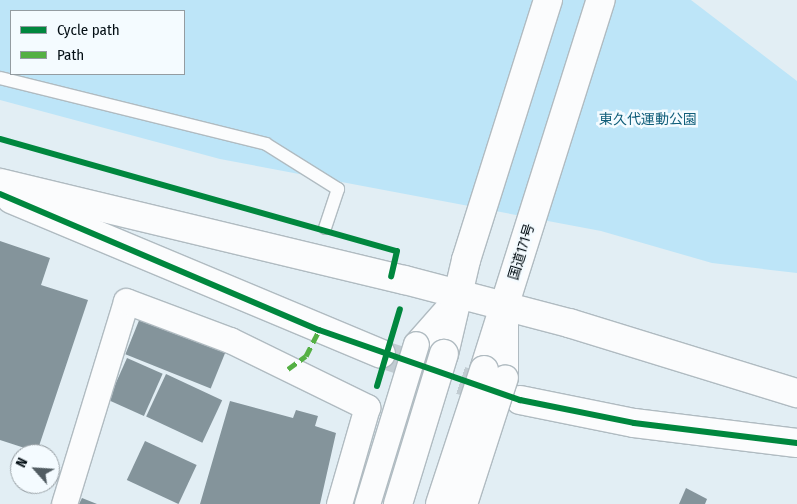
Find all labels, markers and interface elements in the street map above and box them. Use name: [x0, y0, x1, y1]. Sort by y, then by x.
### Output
legend: [10, 10, 185, 75]
text: Cycle path: [57, 21, 120, 39]
text: Path: [57, 46, 84, 64]
park label: 東久代運動公園: [599, 112, 697, 128]
street label: 国道171号: [505, 222, 539, 282]
north arrow: [10, 444, 60, 494]
text: N: [12, 455, 31, 470]

